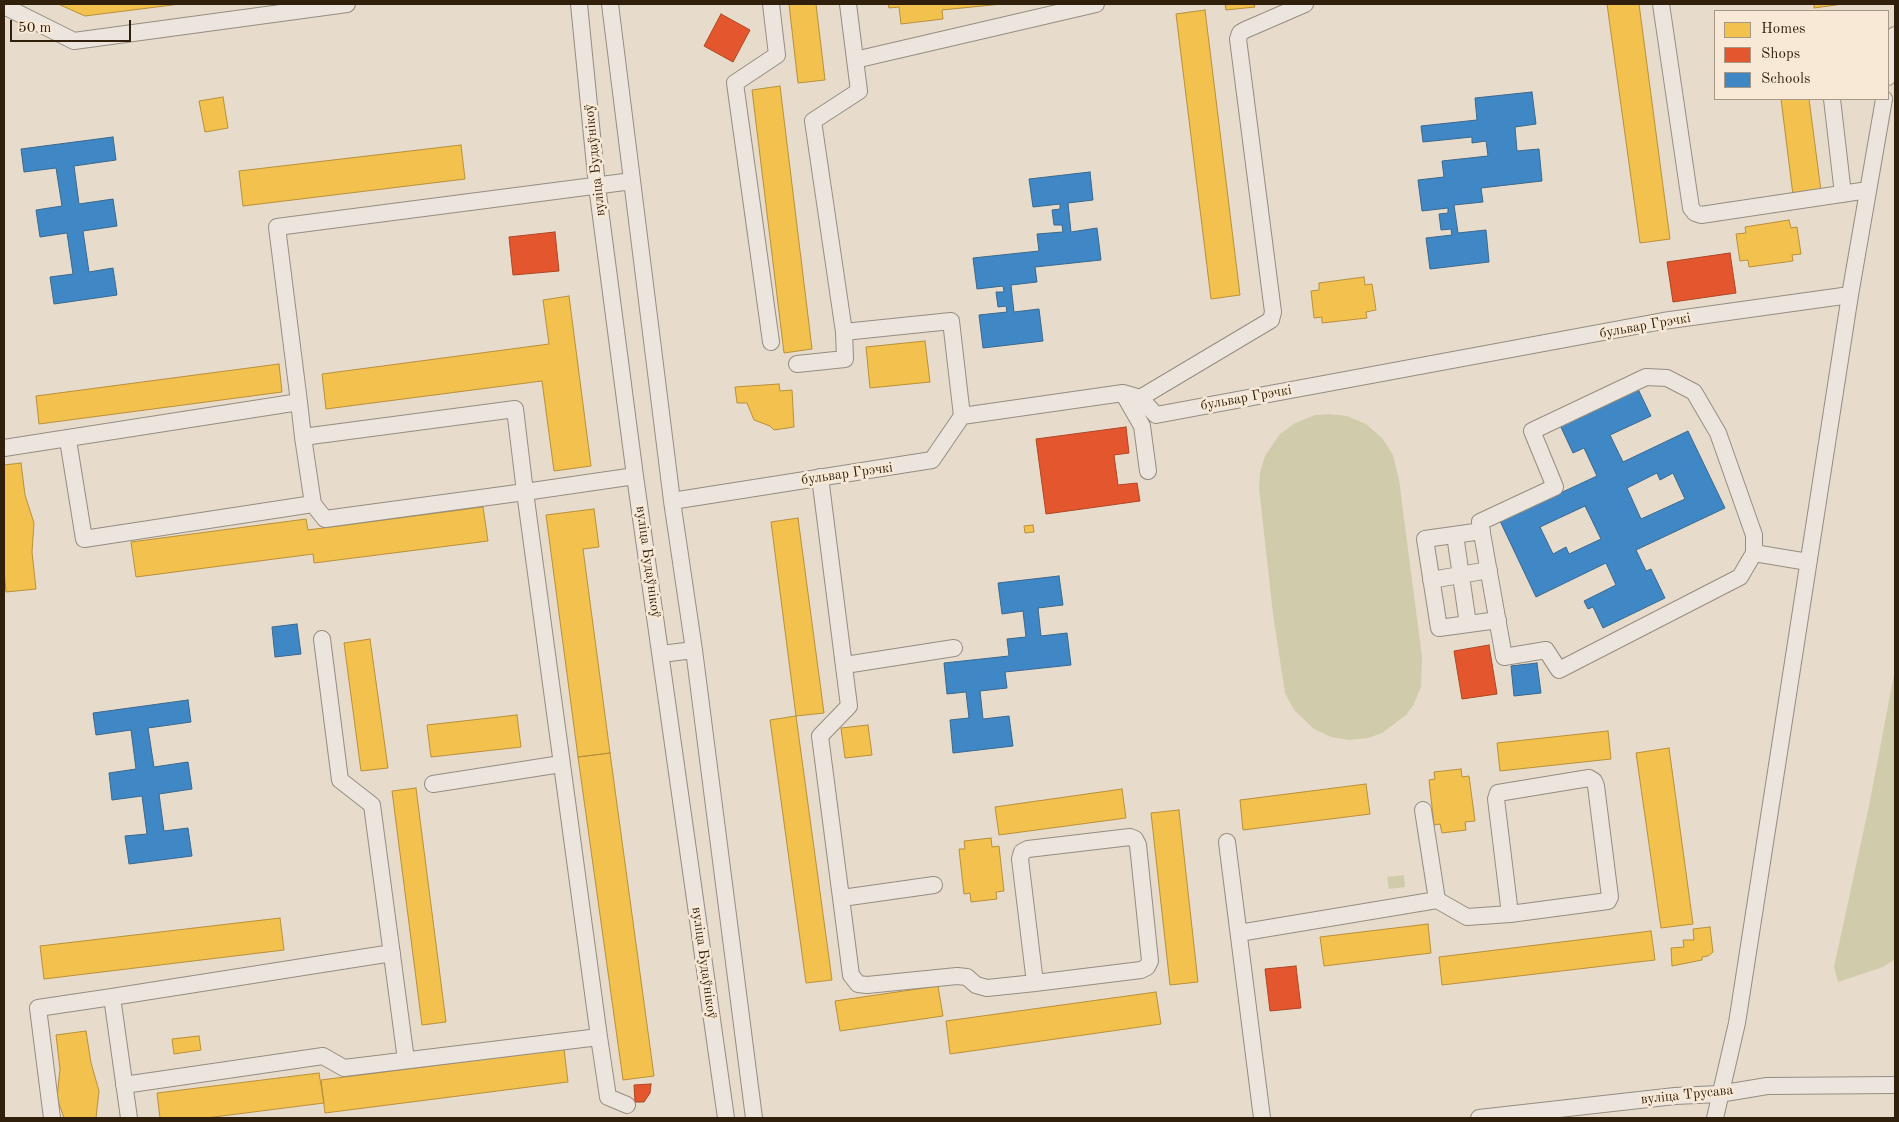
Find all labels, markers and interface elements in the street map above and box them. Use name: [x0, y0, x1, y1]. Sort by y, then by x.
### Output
scale bar: [12, 10, 134, 42]
legend: [1714, 10, 1889, 100]
text: 50 m: [18, 21, 52, 36]
text: Homes: [1761, 22, 1806, 37]
text: Shops: [1761, 47, 1800, 62]
text: Schools: [1761, 72, 1810, 87]
street label: вуліца Будаўнікоў: [581, 103, 609, 217]
street label: бульвар Грэчкі: [1598, 310, 1692, 342]
street label: бульвар Грэчкі: [1199, 382, 1293, 414]
street label: бульвар Грэчкі: [800, 459, 894, 489]
street label: вуліца Будаўнікоў: [632, 505, 664, 619]
street label: вуліца Будаўнікоў: [688, 906, 720, 1020]
street label: вуліца Трусава: [1640, 1082, 1734, 1108]

